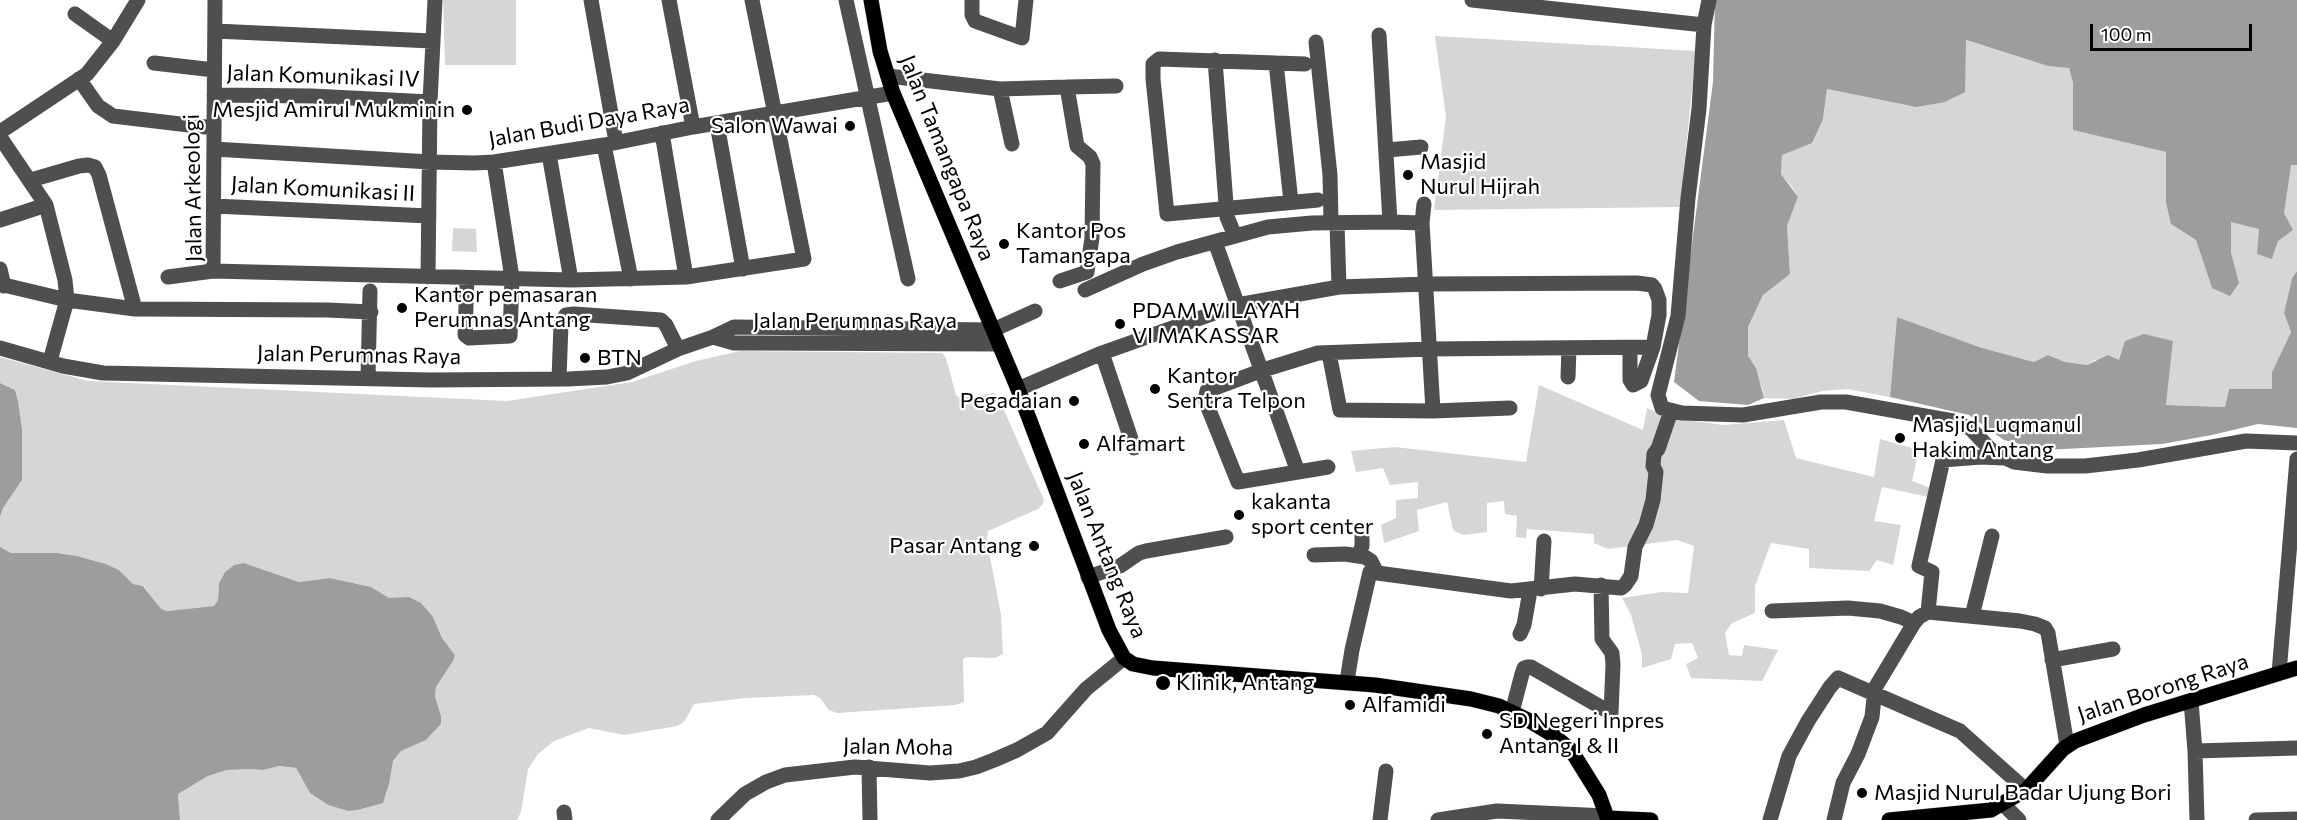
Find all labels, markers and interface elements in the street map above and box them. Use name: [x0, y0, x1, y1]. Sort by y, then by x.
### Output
scale bar: [2093, 12, 2255, 50]
text: 100 m: [2101, 23, 2151, 45]
street label: Jalan Tamangapa Raya: [894, 51, 1000, 265]
street label: Jalan Komunikasi IV: [226, 59, 420, 93]
street label: Jalan Budi Daya Raya: [486, 91, 692, 153]
place label: Mesjid Amirul Mukminin: [212, 97, 455, 123]
marker: Mesjid Amirul Mukminin: [460, 103, 474, 117]
place label: Salon Wawai: [711, 113, 838, 139]
street label: Jalan Arkeologi: [179, 114, 207, 262]
marker: Salon Wawai: [843, 119, 857, 133]
place label: Masjid Nurul Hijrah: [1420, 149, 1540, 200]
marker: Masjid Nurul Hijrah: [1401, 168, 1415, 182]
street label: Jalan Komunikasi II: [230, 171, 416, 207]
place label: Kantor Pos Tamangapa: [1016, 218, 1131, 270]
marker: Kantor Pos Tamangapa: [997, 237, 1011, 251]
place label: Kantor pemasaran Perumnas Antang: [414, 282, 597, 334]
place label: PDAM WILAYAH VI MAKASSAR: [1132, 298, 1300, 350]
marker: Kantor pemasaran Perumnas Antang: [395, 301, 409, 315]
street label: Jalan Perumnas Raya: [753, 308, 957, 334]
marker: PDAM WILAYAH VI MAKASSAR: [1113, 317, 1127, 331]
street label: Jalan Perumnas Raya: [257, 340, 461, 370]
place label: BTN: [597, 345, 642, 371]
marker: BTN: [578, 351, 592, 365]
place label: Kantor Sentra Telpon: [1167, 363, 1306, 414]
marker: Kantor Sentra Telpon: [1148, 382, 1162, 396]
place label: Pegadaian: [960, 388, 1062, 414]
marker: Pegadaian: [1067, 394, 1081, 408]
place label: Masjid Luqmanul Hakim Antang: [1912, 412, 2081, 464]
place label: Alfamart: [1096, 431, 1185, 457]
marker: Masjid Luqmanul Hakim Antang: [1893, 431, 1907, 445]
marker: Alfamart: [1077, 437, 1091, 451]
street label: Jalan Antang Raya: [1062, 468, 1152, 642]
place label: kakanta sport center: [1251, 489, 1374, 540]
marker: kakanta sport center: [1232, 508, 1246, 522]
place label: Pasar Antang: [889, 533, 1022, 559]
marker: Pasar Antang: [1027, 539, 1041, 553]
street label: Jalan Borong Raya: [2074, 648, 2252, 728]
place label: Klinik, Antang: [1176, 670, 1314, 696]
marker: Klinik, Antang: [1154, 674, 1172, 692]
place label: Alfamidi: [1362, 692, 1446, 718]
marker: Alfamidi: [1343, 698, 1357, 712]
place label: SD Negeri Inpres Antang I & II: [1499, 708, 1664, 760]
marker: SD Negeri Inpres Antang I & II: [1480, 727, 1494, 741]
street label: Jalan Moha: [843, 733, 953, 761]
place label: Masjid Nurul Badar Ujung Bori: [1874, 780, 2172, 806]
marker: Masjid Nurul Badar Ujung Bori: [1855, 786, 1869, 800]

